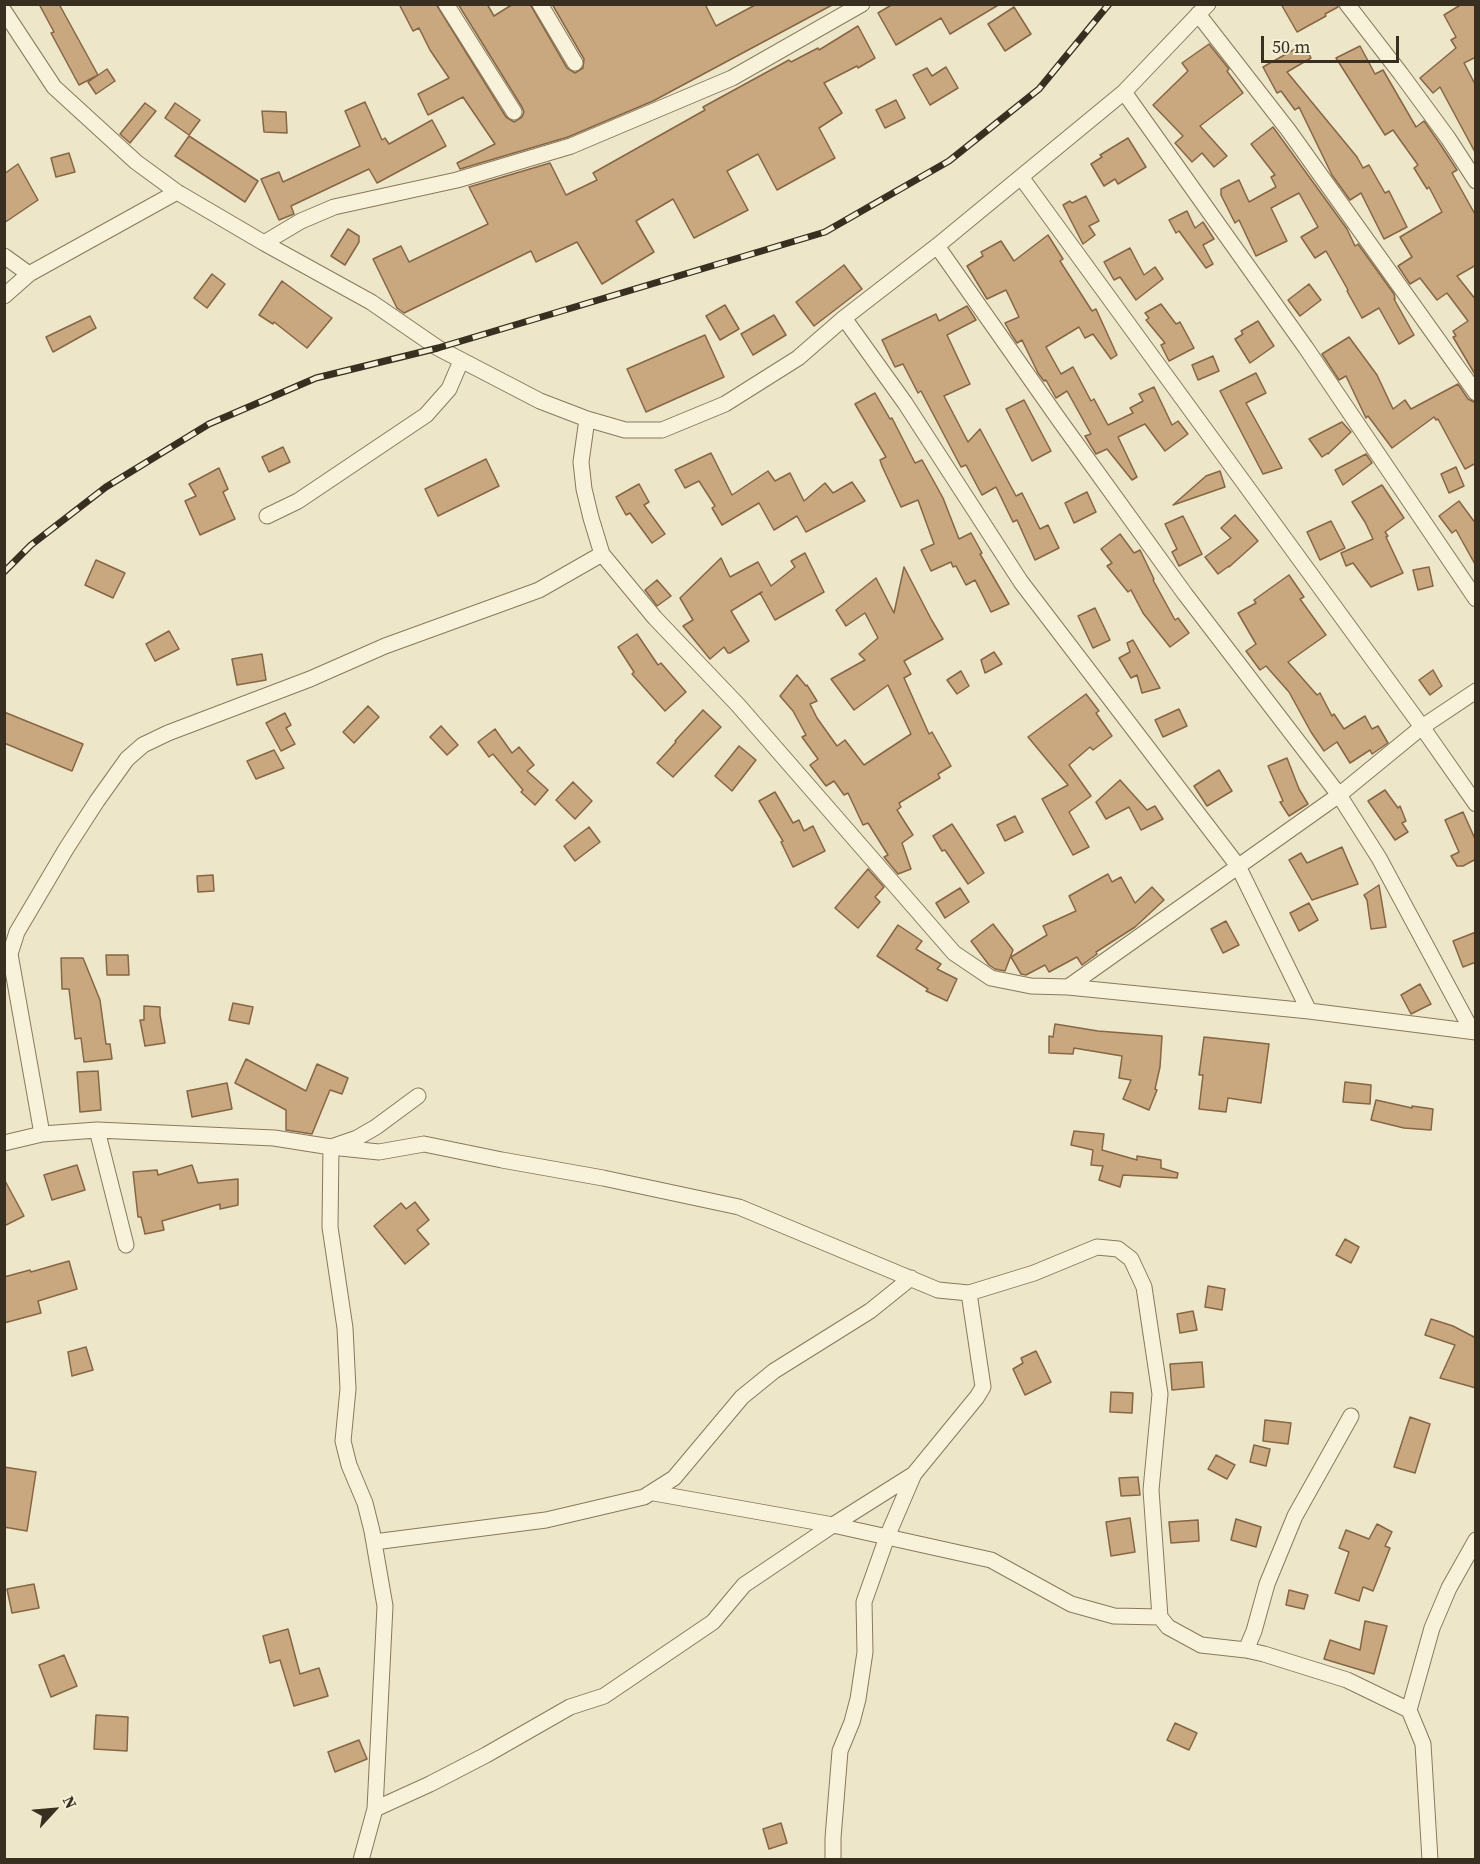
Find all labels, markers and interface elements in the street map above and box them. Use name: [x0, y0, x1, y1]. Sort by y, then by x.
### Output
scale bar: [1264, 24, 1402, 62]
text: 50 m: [1272, 34, 1310, 59]
north arrow: [24, 1780, 84, 1840]
text: N: [58, 1792, 83, 1812]

